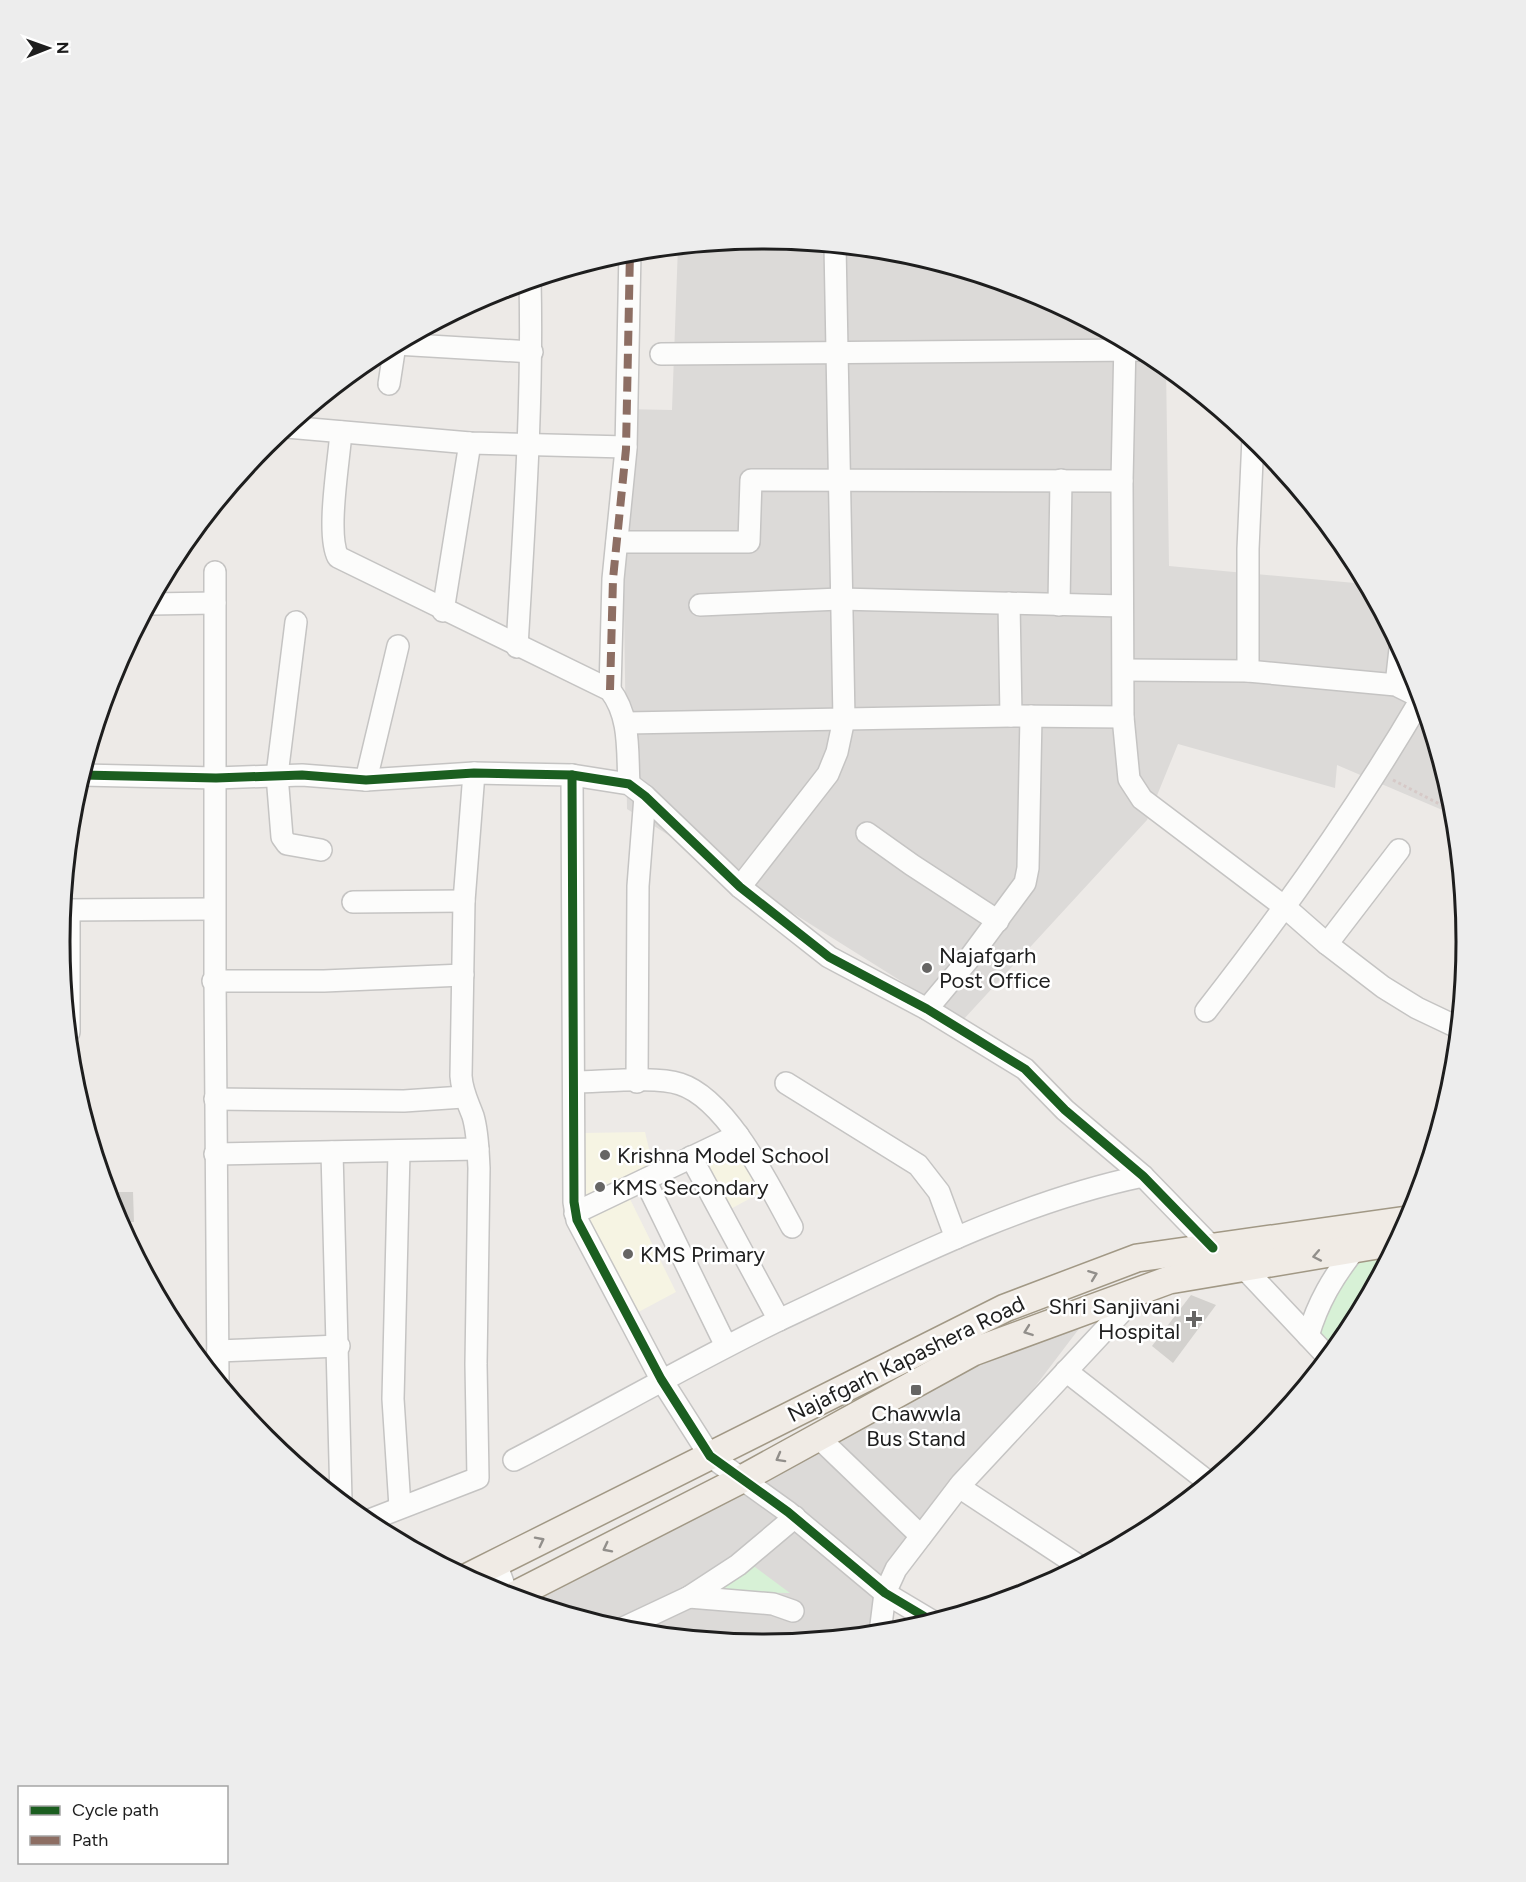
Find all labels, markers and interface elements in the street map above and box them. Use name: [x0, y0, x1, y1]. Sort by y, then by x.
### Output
north arrow: [18, 18, 78, 78]
text: N: [53, 41, 72, 54]
place label: Najafgarh Post Office: [939, 942, 1051, 994]
marker: Najafgarh Post Office: [920, 961, 934, 975]
place label: Krishna Model School: [617, 1142, 829, 1169]
marker: Krishna Model School: [598, 1148, 612, 1162]
place label: KMS Secondary: [612, 1174, 769, 1201]
marker: KMS Secondary: [593, 1180, 607, 1194]
place label: KMS Primary: [640, 1241, 766, 1268]
marker: KMS Primary: [621, 1247, 635, 1261]
one-way arrow: [1313, 1249, 1323, 1262]
one-way arrow: [1087, 1269, 1098, 1282]
street label: Najafgarh Kapashera Road: [783, 1290, 1029, 1428]
place label: Shri Sanjivani Hospital: [1048, 1293, 1180, 1345]
marker: Shri Sanjivani Hospital: [1185, 1310, 1203, 1328]
one-way arrow: [1023, 1324, 1034, 1337]
marker: Chawwla Bus Stand: [909, 1383, 923, 1397]
place label: Chawwla Bus Stand: [866, 1400, 966, 1452]
one-way arrow: [776, 1451, 786, 1462]
one-way arrow: [533, 1537, 544, 1549]
one-way arrow: [603, 1541, 614, 1552]
legend: [18, 1786, 228, 1864]
text: Cycle path: [72, 1799, 159, 1821]
text: Path: [72, 1829, 108, 1851]

